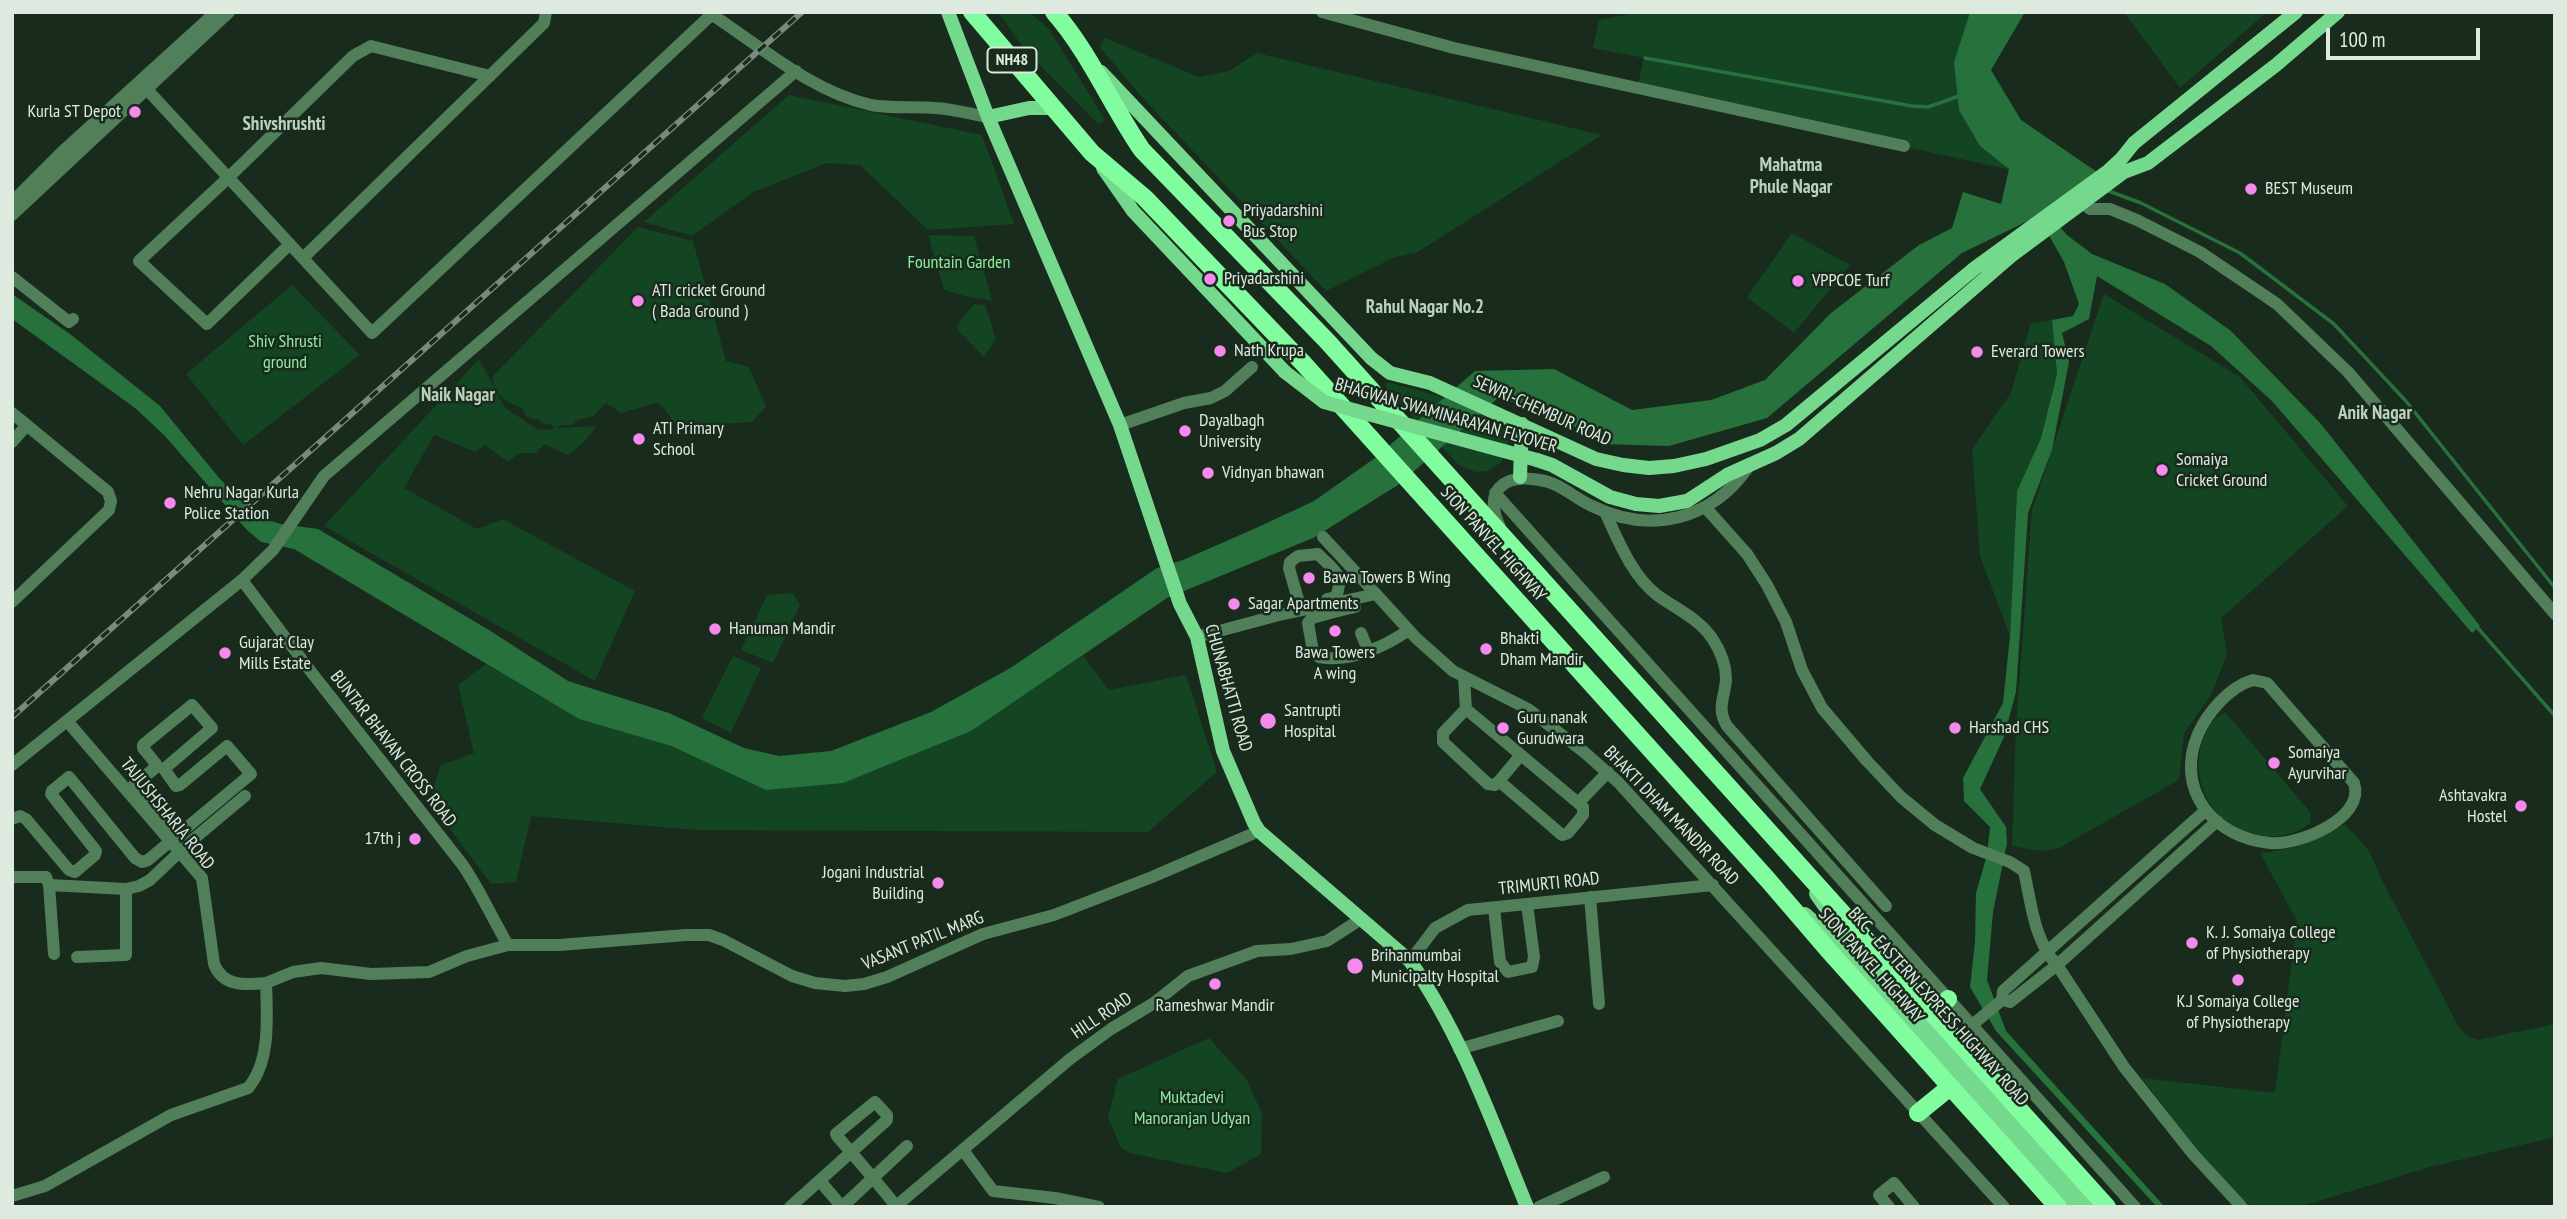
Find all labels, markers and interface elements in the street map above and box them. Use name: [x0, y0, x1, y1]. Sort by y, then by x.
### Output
scale bar: [2329, 14, 2483, 58]
text: 100 m: [2339, 26, 2385, 53]
road number: NH48: [988, 48, 1036, 72]
place label: Kurla ST Depot: [28, 101, 121, 123]
marker: Kurla ST Depot: [127, 104, 143, 120]
district label: Shivshrushti: [243, 114, 325, 136]
district label: Mahatma Phule Nagar: [1750, 155, 1832, 199]
place label: BEST Museum: [2265, 178, 2353, 200]
marker: BEST Museum: [2243, 181, 2259, 197]
place label: Priyadarshini Bus Stop: [1243, 200, 1323, 242]
marker: Priyadarshini Bus Stop: [1221, 213, 1237, 229]
park label: Fountain Garden: [908, 252, 1010, 274]
place label: Priyadarshini: [1224, 268, 1304, 290]
place label: VPPCOE Turf: [1812, 270, 1889, 292]
marker: Priyadarshini: [1202, 271, 1218, 287]
marker: VPPCOE Turf: [1790, 273, 1806, 289]
place label: ATI cricket Ground ( Bada Ground ): [652, 280, 765, 322]
marker: ATI cricket Ground ( Bada Ground ): [630, 293, 646, 309]
district label: Rahul Nagar No.2: [1366, 297, 1484, 319]
park label: Shiv Shrusti ground: [248, 331, 322, 374]
place label: Nath Krupa: [1234, 340, 1304, 362]
place label: Everard Towers: [1991, 341, 2085, 363]
marker: Nath Krupa: [1212, 343, 1228, 359]
marker: Everard Towers: [1969, 344, 1985, 360]
street label: SEWRI-CHEMBUR ROAD: [1470, 371, 1614, 451]
street label: BHAGWAN SWAMINARAYAN FLYOVER: [1332, 374, 1560, 458]
district label: Naik Nagar: [421, 385, 495, 407]
district label: Anik Nagar: [2338, 403, 2412, 425]
place label: Dayalbagh University: [1199, 410, 1265, 452]
place label: ATI Primary School: [653, 418, 724, 460]
marker: Dayalbagh University: [1177, 423, 1193, 439]
marker: ATI Primary School: [631, 431, 647, 447]
place label: Somaiya Cricket Ground: [2176, 449, 2267, 491]
place label: Vidnyan bhawan: [1222, 462, 1324, 484]
marker: Somaiya Cricket Ground: [2154, 462, 2170, 478]
marker: Vidnyan bhawan: [1200, 465, 1216, 481]
place label: Nehru Nagar Kurla Police Station: [184, 482, 299, 524]
street label: SION PANVEL HIGHWAY: [1436, 482, 1550, 606]
marker: Nehru Nagar Kurla Police Station: [162, 495, 178, 511]
place label: Bawa Towers B Wing: [1323, 567, 1451, 589]
marker: Bawa Towers B Wing: [1301, 570, 1317, 586]
place label: Sagar Apartments: [1248, 593, 1359, 615]
marker: Sagar Apartments: [1226, 596, 1242, 612]
place label: Hanuman Mandir: [729, 618, 835, 640]
marker: Hanuman Mandir: [707, 621, 723, 637]
street label: CHUNABHATTI ROAD: [1200, 622, 1256, 754]
marker: Bawa Towers A wing: [1327, 623, 1343, 639]
place label: Bhakti Dham Mandir: [1500, 628, 1583, 670]
place label: Gujarat Clay Mills Estate: [239, 632, 314, 674]
marker: Bhakti Dham Mandir: [1478, 641, 1494, 657]
place label: Bawa Towers A wing: [1295, 642, 1375, 684]
marker: Gujarat Clay Mills Estate: [217, 645, 233, 661]
street label: BUNTAR BHAVAN CROSS ROAD: [325, 667, 461, 831]
place label: Santrupti Hospital: [1284, 700, 1341, 742]
place label: Guru nanak Gurudwara: [1517, 707, 1587, 750]
marker: Santrupti Hospital: [1258, 711, 1278, 731]
place label: Harshad CHS: [1969, 717, 2049, 739]
marker: Guru nanak Gurudwara: [1495, 720, 1511, 736]
marker: Harshad CHS: [1947, 720, 1963, 736]
street label: BHAKTI DHAM MANDIR ROAD: [1599, 742, 1743, 890]
place label: Somaiya Ayurvihar: [2288, 742, 2346, 784]
street label: TAJJUSHSHARIA ROAD: [115, 754, 219, 874]
marker: Somaiya Ayurvihar: [2266, 755, 2282, 771]
place label: Ashtavakra Hostel: [2439, 785, 2507, 828]
marker: Ashtavakra Hostel: [2513, 798, 2529, 814]
place label: 17th j: [364, 828, 401, 850]
marker: 17th j: [407, 831, 423, 847]
place label: Jogani Industrial Building: [822, 862, 924, 904]
street label: TRIMURTI ROAD: [1498, 868, 1600, 900]
marker: Jogani Industrial Building: [930, 875, 946, 891]
street label: BKC - EASTERN EXPRESS HIGHWAY ROAD: [1843, 903, 2033, 1111]
street label: SION PANVEL HIGHWAY: [1814, 904, 1928, 1028]
street label: VASANT PATIL MARG: [859, 907, 987, 975]
place label: K. J. Somaiya College of Physiotherapy: [2206, 922, 2336, 964]
marker: K. J. Somaiya College of Physiotherapy: [2184, 935, 2200, 951]
place label: Brihanmumbai Municipalty Hospital: [1371, 945, 1499, 988]
marker: Brihanmumbai Municipalty Hospital: [1345, 956, 1365, 976]
marker: K.J Somaiya College of Physiotherapy: [2230, 972, 2246, 988]
marker: Rameshwar Mandir: [1207, 976, 1223, 992]
street label: HILL ROAD: [1068, 988, 1136, 1044]
place label: K.J Somaiya College of Physiotherapy: [2176, 991, 2300, 1034]
place label: Rameshwar Mandir: [1156, 995, 1274, 1017]
park label: Muktadevi Manoranjan Udyan: [1134, 1087, 1250, 1130]

